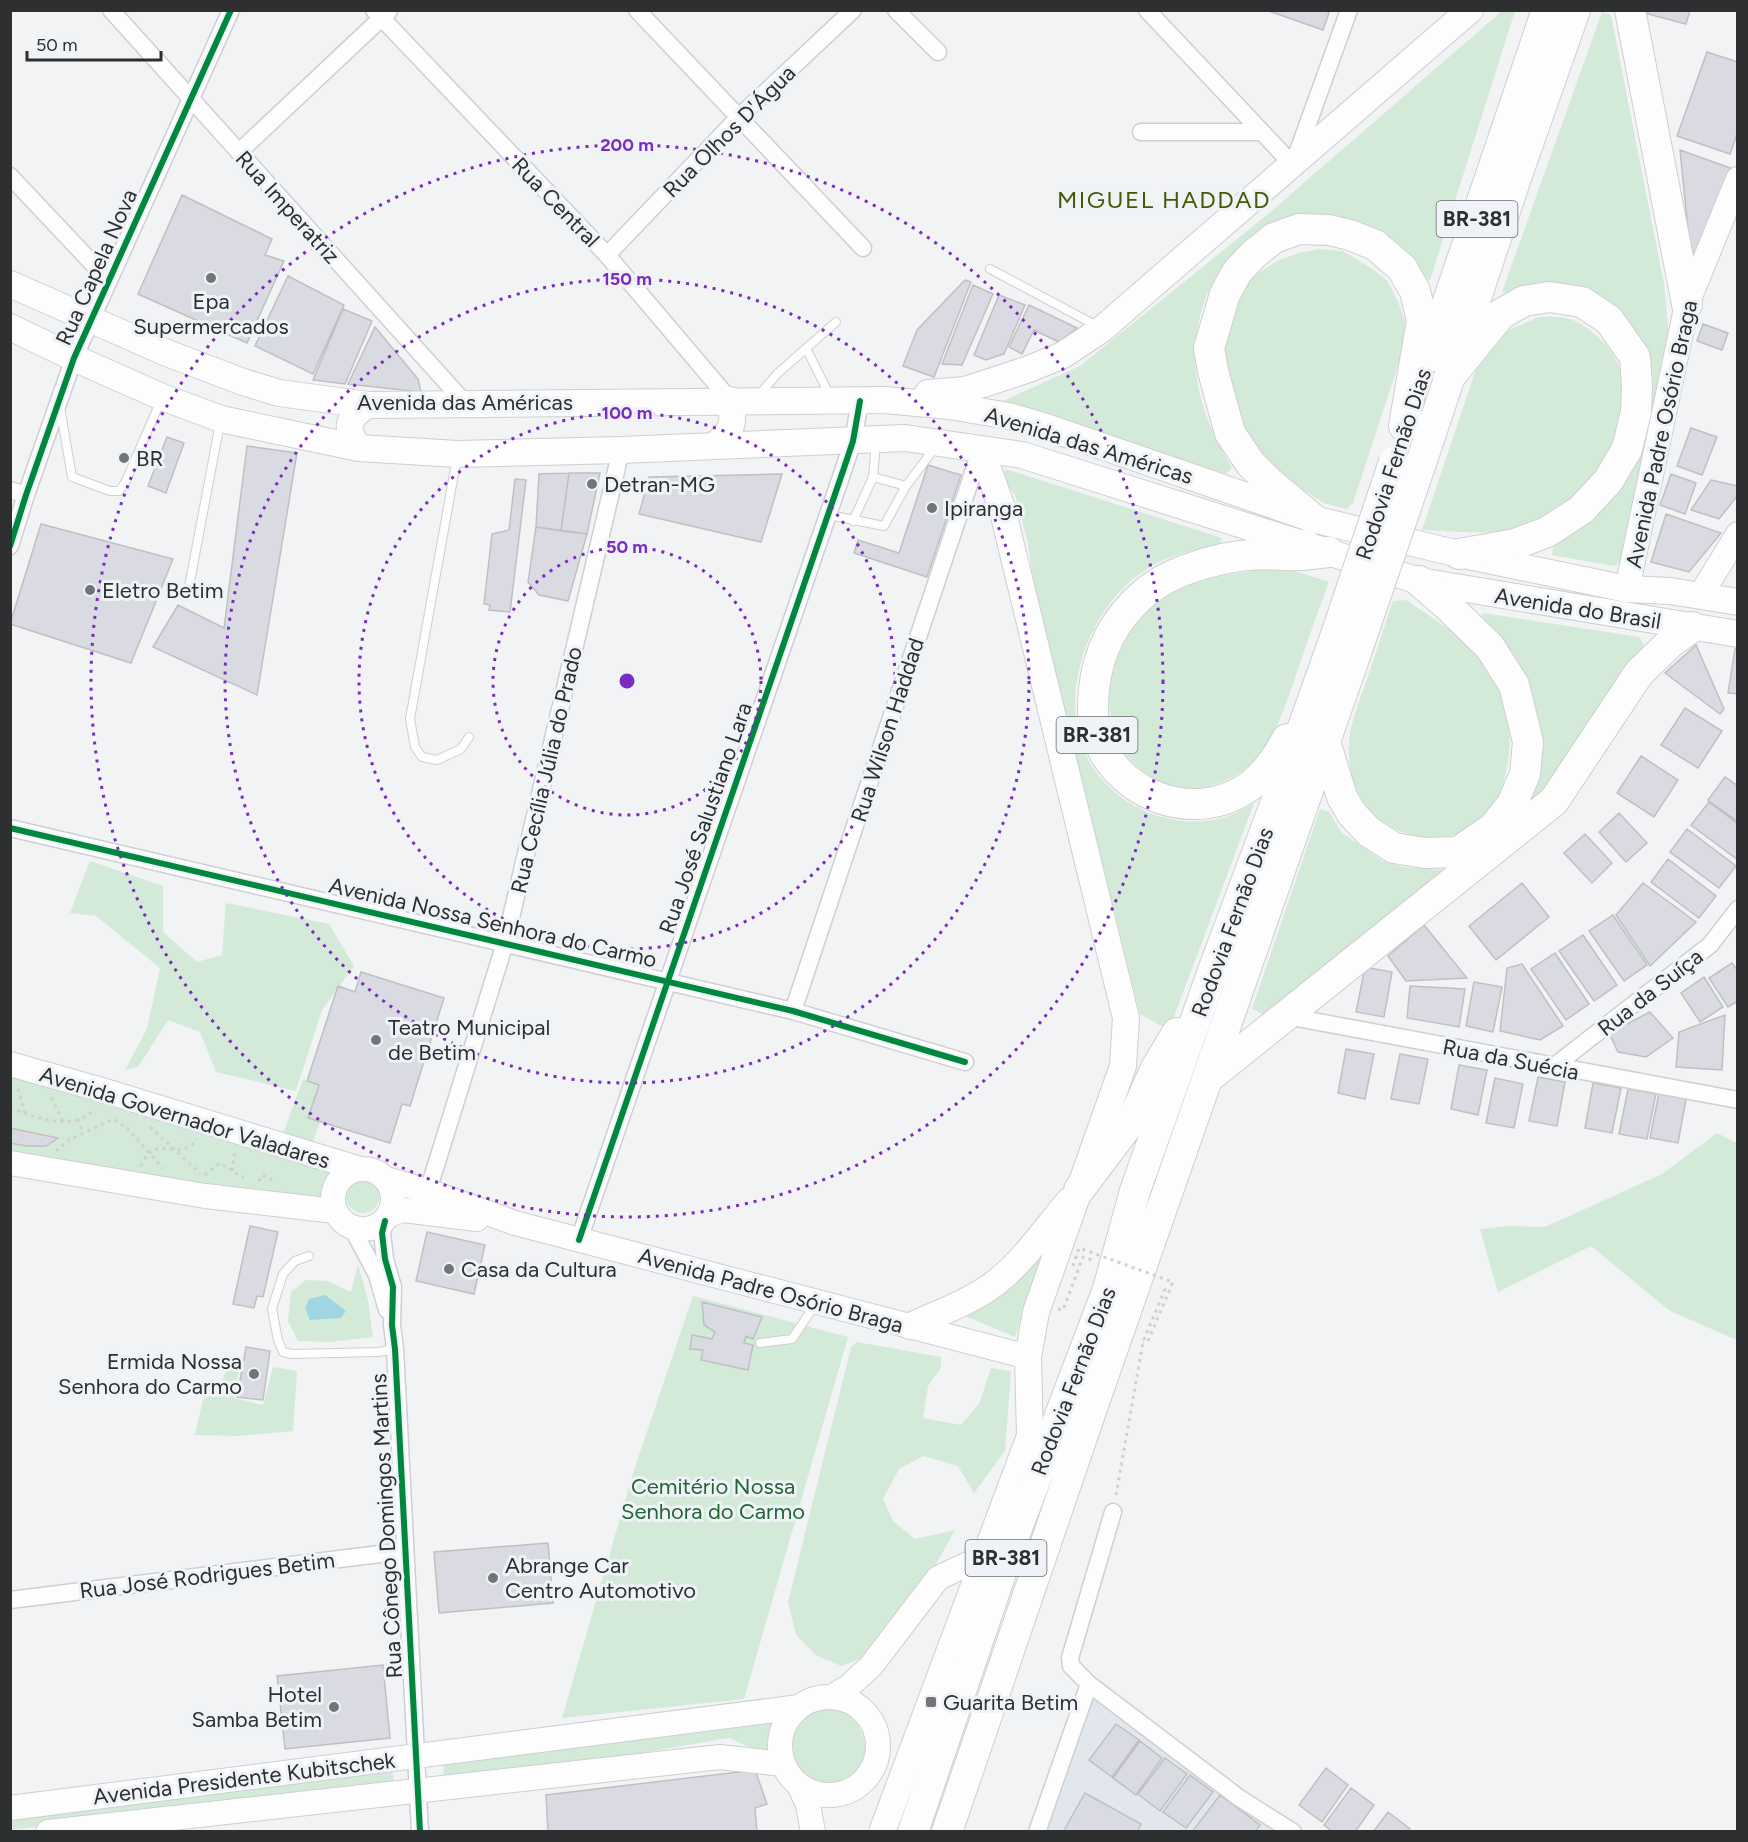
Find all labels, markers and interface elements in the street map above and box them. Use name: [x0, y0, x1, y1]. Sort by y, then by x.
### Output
scale bar: [27, 24, 160, 62]
text: 50 m: [36, 34, 78, 56]
street label: Rua Olhos D'Água: [658, 60, 801, 203]
text: 200 m: [600, 134, 654, 156]
street label: Rua Imperatriz: [230, 145, 345, 269]
street label: Rua Central: [506, 152, 605, 253]
street label: Rua Capela Nova: [50, 185, 143, 350]
district label: MIGUEL HADDAD: [1057, 185, 1271, 214]
road number: BR-381: [1436, 201, 1518, 237]
text: 150 m: [602, 268, 652, 290]
marker: Epa Supermercados: [204, 271, 218, 285]
place label: Epa Supermercados: [133, 288, 289, 340]
street label: Avenida Padre Osório Braga: [1620, 298, 1703, 571]
street label: Rodovia Fernão Dias: [1350, 365, 1437, 563]
street label: Avenida das Américas: [357, 389, 573, 416]
street label: Avenida das Américas: [982, 401, 1196, 490]
text: 100 m: [602, 402, 652, 424]
place label: BR: [136, 445, 163, 472]
marker: BR: [117, 451, 131, 465]
place label: Detran-MG: [604, 471, 715, 498]
marker: Detran-MG: [585, 477, 599, 491]
place label: Ipiranga: [944, 495, 1023, 522]
marker: Ipiranga: [925, 501, 939, 515]
text: 50 m: [606, 536, 648, 558]
place label: Eletro Betim: [102, 577, 223, 604]
street label: Avenida do Brasil: [1493, 582, 1663, 635]
marker: Eletro Betim: [83, 583, 97, 597]
street label: Rua Wilson Haddad: [845, 635, 930, 826]
street label: Rua Cecília Júlia do Prado: [505, 644, 588, 896]
centre of rings: [617, 671, 637, 691]
street label: Rua José Salustiano Lara: [653, 699, 758, 937]
road number: BR-381: [1056, 717, 1138, 753]
street label: Rodovia Fernão Dias: [1186, 824, 1279, 1021]
street label: Avenida Nossa Senhora do Carmo: [326, 872, 659, 973]
street label: Rua da Suíça: [1592, 943, 1708, 1042]
place label: Teatro Municipal de Betim: [388, 1014, 550, 1066]
marker: Teatro Municipal de Betim: [369, 1033, 383, 1047]
street label: Rua da Suécia: [1440, 1033, 1581, 1086]
street label: Avenida Governador Valadares: [36, 1060, 333, 1175]
street label: Avenida Padre Osório Braga: [635, 1242, 906, 1339]
place label: Casa da Cultura: [461, 1256, 617, 1283]
marker: Casa da Cultura: [442, 1262, 456, 1276]
street label: Rodovia Fernão Dias: [1025, 1283, 1122, 1479]
place label: Ermida Nossa Senhora do Carmo: [58, 1348, 242, 1400]
marker: Ermida Nossa Senhora do Carmo: [247, 1367, 261, 1381]
street label: Rua Cônego Domingos Martins: [365, 1373, 408, 1679]
park label: Cemitério Nossa Senhora do Carmo: [621, 1473, 805, 1525]
road number: BR-381: [966, 1540, 1046, 1576]
street label: Rua José Rodrigues Betim: [78, 1546, 336, 1605]
place label: Abrange Car Centro Automotivo: [505, 1552, 696, 1604]
marker: Abrange Car Centro Automotivo: [486, 1571, 500, 1585]
place label: Hotel Samba Betim: [191, 1681, 322, 1733]
place label: Guarita Betim: [943, 1689, 1078, 1716]
marker: Guarita Betim: [924, 1695, 938, 1709]
marker: Hotel Samba Betim: [327, 1700, 341, 1714]
street label: Avenida Presidente Kubitschek: [91, 1747, 397, 1810]

